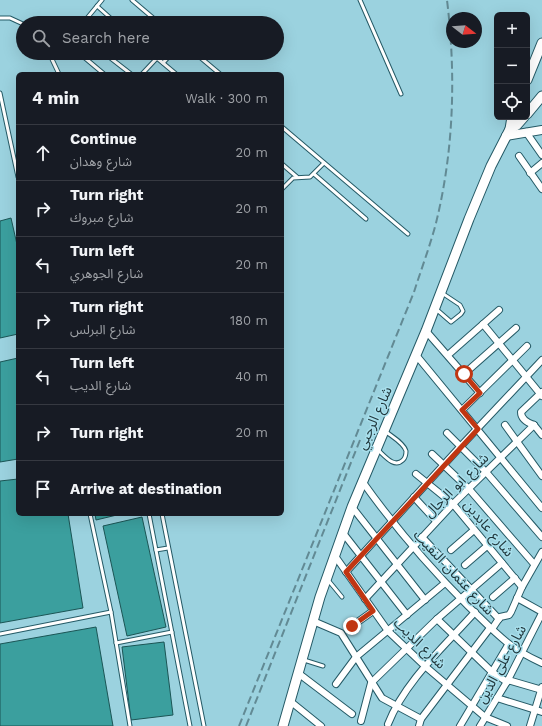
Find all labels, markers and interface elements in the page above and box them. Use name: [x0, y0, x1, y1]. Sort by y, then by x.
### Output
north arrow: [446, 12, 482, 48]
map controls: [494, 12, 530, 120]
button: +: [494, 12, 530, 48]
search box: [16, 16, 284, 60]
icon: search: [30, 27, 52, 49]
text: Search here: [62, 29, 150, 47]
button: −: [494, 48, 530, 84]
button: locate: [494, 84, 530, 120]
text: 4 min: [32, 88, 79, 108]
text: Walk · 300 m: [185, 91, 268, 106]
text: Continue: [70, 130, 137, 148]
icon: ahead: [32, 142, 54, 164]
text: 20 m: [236, 145, 268, 160]
text: شارع وهدان: [70, 154, 132, 169]
text: Turn right: [70, 186, 143, 204]
icon: right: [32, 198, 54, 220]
text: 20 m: [236, 201, 268, 216]
text: شارع مبروك: [70, 210, 133, 225]
text: Turn left: [70, 242, 134, 260]
icon: left: [32, 254, 54, 276]
text: 20 m: [236, 257, 268, 272]
text: شارع الجوهري: [70, 266, 143, 281]
text: Turn right: [70, 298, 143, 316]
icon: right: [32, 310, 54, 332]
text: 180 m: [230, 313, 268, 328]
text: شارع البرلس: [70, 322, 135, 337]
text: Turn left: [70, 354, 134, 372]
route start: [455, 365, 473, 383]
icon: left: [32, 366, 54, 388]
text: 40 m: [235, 369, 268, 384]
text: شارع الديب: [70, 378, 131, 393]
street label: شارع الرجبي: [353, 384, 398, 453]
icon: right: [32, 422, 54, 444]
text: Turn right: [70, 424, 143, 442]
text: 20 m: [236, 425, 268, 440]
street label: شارع ابو الرجال: [420, 449, 494, 523]
icon: arrive: [32, 478, 54, 500]
text: Arrive at destination: [70, 480, 222, 498]
street label: شارع عابدين: [458, 497, 517, 561]
street label: شارع عثمان النقيب: [408, 526, 497, 620]
street label: شارع الديب: [389, 614, 449, 674]
route end: [343, 617, 361, 635]
street label: شارع على الدين: [473, 622, 532, 707]

